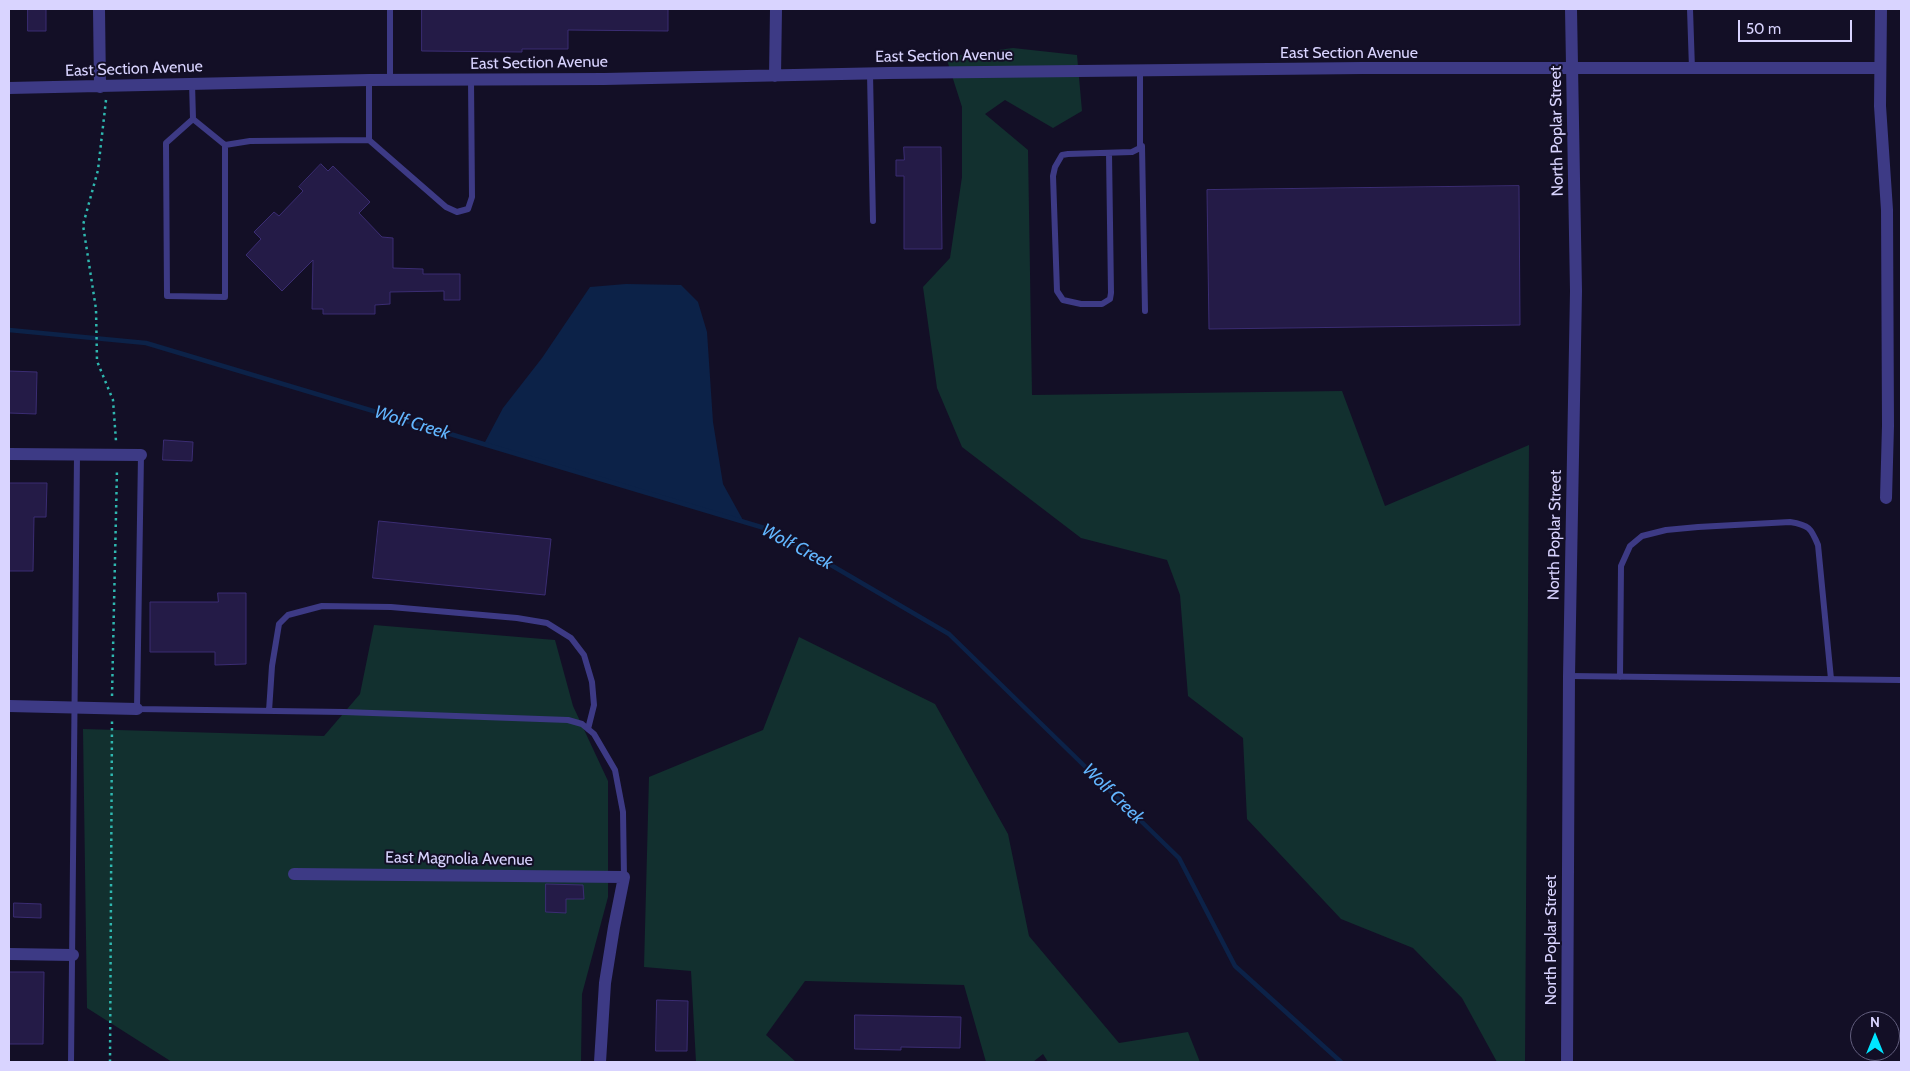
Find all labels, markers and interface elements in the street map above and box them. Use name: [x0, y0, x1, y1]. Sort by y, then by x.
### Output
scale bar: [1740, 10, 1854, 42]
text: 50 m: [1746, 20, 1781, 38]
street label: East Section Avenue: [1280, 43, 1418, 63]
street label: East Section Avenue: [875, 45, 1013, 67]
street label: East Section Avenue: [470, 52, 608, 74]
street label: East Section Avenue: [65, 57, 203, 81]
street label: North Poplar Street: [1546, 66, 1568, 196]
water label: Wolf Creek: [372, 401, 452, 445]
street label: North Poplar Street: [1544, 470, 1566, 600]
water label: Wolf Creek: [758, 519, 836, 575]
water label: Wolf Creek: [1078, 759, 1148, 829]
street label: East Magnolia Avenue: [385, 848, 533, 870]
street label: North Poplar Street: [1541, 875, 1561, 1005]
north arrow: [1850, 1011, 1900, 1061]
text: N: [1870, 1013, 1880, 1031]

